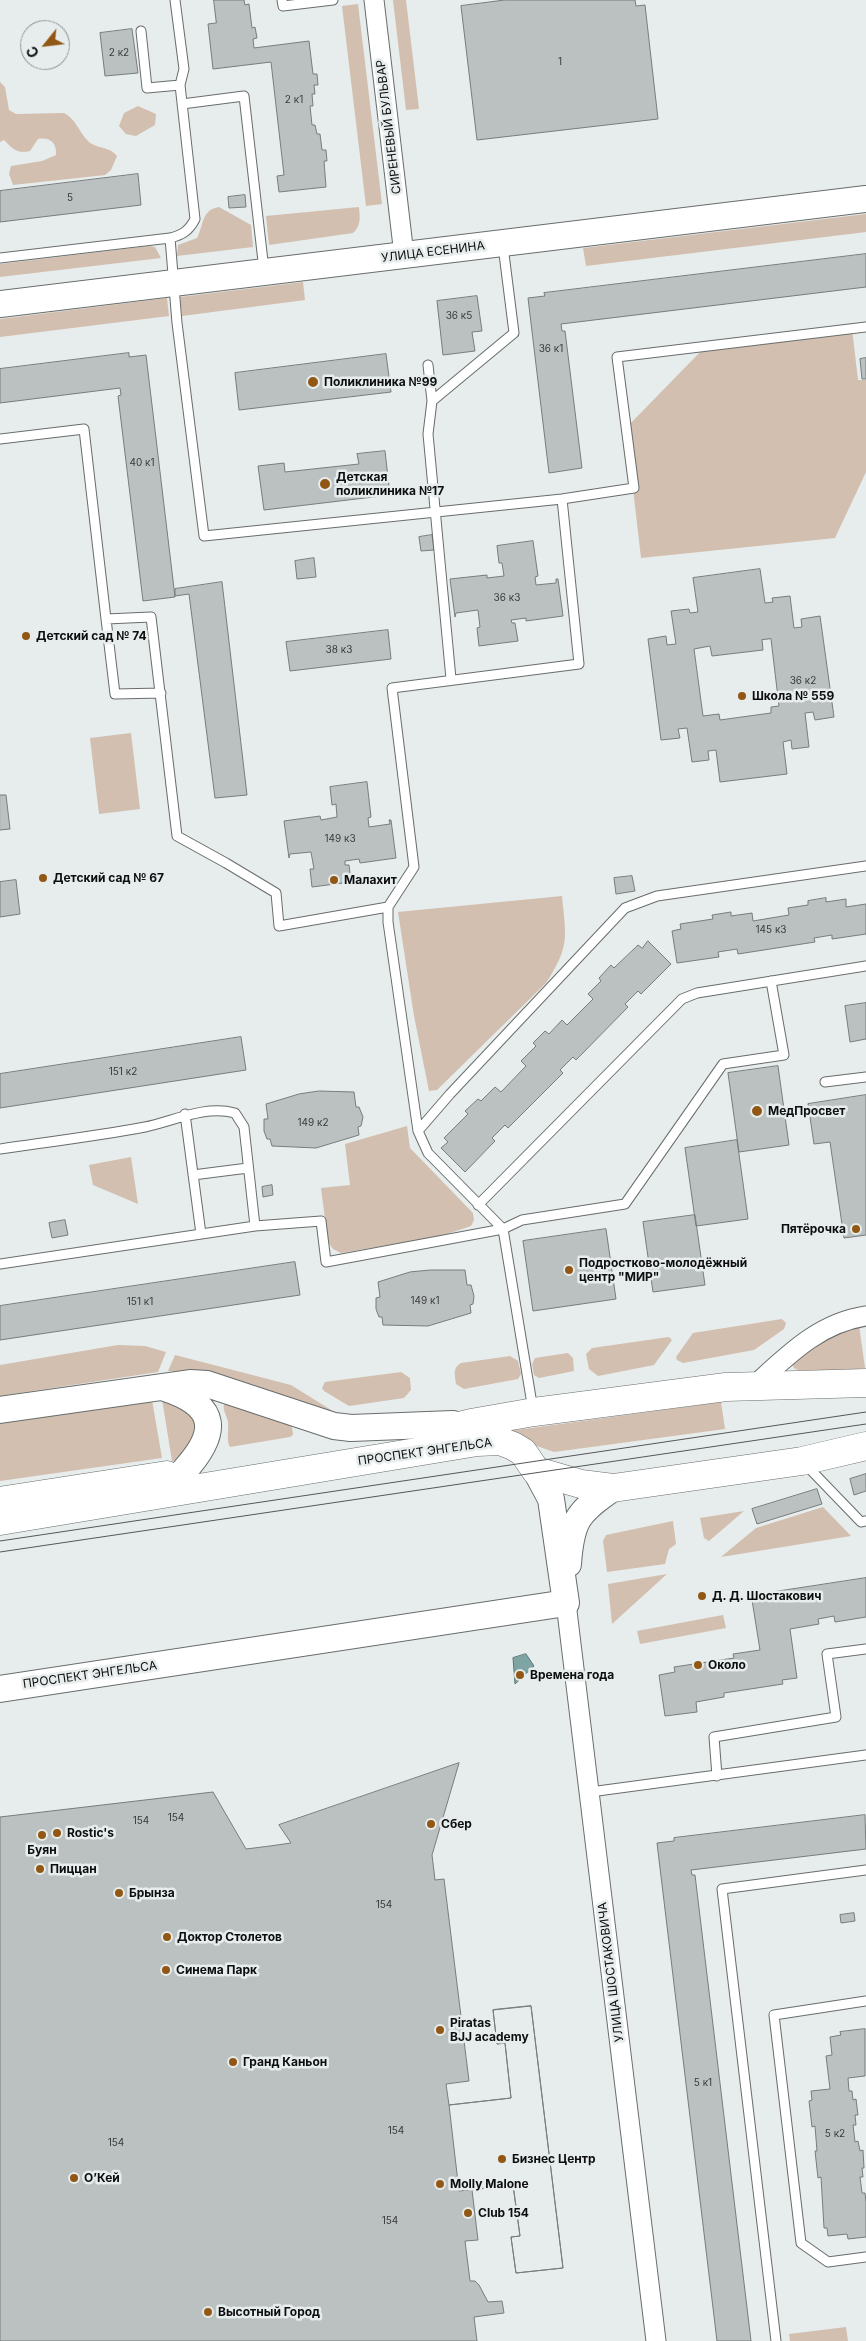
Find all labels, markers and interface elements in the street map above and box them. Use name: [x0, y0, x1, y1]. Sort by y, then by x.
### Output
north arrow: [20, 20, 70, 70]
text: С: [22, 43, 42, 61]
house number: 2 к2: [109, 47, 129, 59]
house number: 1: [558, 56, 562, 68]
street label: СИРЕНЕВЫЙ БУЛЬВАР: [374, 59, 404, 195]
house number: 2 к1: [285, 94, 303, 106]
house number: 5: [67, 192, 73, 204]
street label: УЛИЦА ЕСЕНИНА: [380, 239, 486, 265]
house number: 36 к5: [446, 310, 472, 322]
house number: 36 к1: [539, 343, 563, 355]
marker: Поликлиника №99: [306, 375, 320, 389]
place label: Поликлиника №99: [324, 375, 437, 389]
house number: 40 к1: [129, 457, 155, 469]
place label: Детская поликлиника №17: [336, 470, 444, 498]
marker: Детская поликлиника №17: [318, 477, 332, 491]
house number: 36 к3: [494, 592, 520, 604]
place label: Детский сад № 74: [36, 629, 147, 643]
marker: Детский сад № 74: [20, 630, 32, 642]
house number: 38 к3: [326, 644, 352, 656]
house number: 36 к2: [790, 675, 816, 687]
place label: Школа № 559: [752, 689, 834, 703]
marker: Школа № 559: [736, 690, 748, 702]
house number: 149 к3: [324, 833, 356, 845]
place label: Детский сад № 67: [53, 871, 164, 885]
marker: Детский сад № 67: [37, 872, 49, 884]
place label: Малахит: [344, 873, 397, 887]
marker: Малахит: [328, 874, 340, 886]
house number: 145 к3: [755, 924, 787, 936]
house number: 151 к2: [109, 1066, 137, 1078]
marker: МедПросвет: [750, 1104, 764, 1118]
place label: МедПросвет: [768, 1104, 845, 1118]
house number: 149 к2: [297, 1117, 329, 1129]
place label: Пятёрочка: [781, 1222, 846, 1236]
marker: Пятёрочка: [850, 1223, 862, 1235]
place label: Подростково-молодёжный центр "МИР": [579, 1256, 747, 1284]
marker: Подростково-молодёжный центр "МИР": [563, 1264, 575, 1276]
house number: 149 к1: [410, 1295, 440, 1307]
house number: 151 к1: [127, 1296, 153, 1308]
street label: ПРОСПЕКТ ЭНГЕЛЬСА: [357, 1435, 493, 1469]
place label: Д. Д. Шостакович: [712, 1589, 821, 1603]
marker: Д. Д. Шостакович: [696, 1590, 708, 1602]
street label: ПРОСПЕКТ ЭНГЕЛЬСА: [22, 1658, 158, 1692]
place label: Около: [708, 1658, 746, 1672]
marker: Около: [692, 1659, 704, 1671]
place label: Времена года: [530, 1668, 614, 1682]
marker: Времена года: [514, 1669, 526, 1681]
house number: 154: [168, 1812, 184, 1824]
house number: 154: [133, 1815, 149, 1827]
place label: Сбер: [441, 1817, 472, 1831]
marker: Сбер: [425, 1818, 437, 1830]
place label: Rostic's: [67, 1826, 114, 1840]
marker: Rostic's: [51, 1827, 63, 1839]
marker: Буян: [36, 1829, 48, 1841]
place label: Буян: [27, 1843, 57, 1857]
place label: Пиццан: [50, 1862, 97, 1876]
marker: Пиццан: [34, 1863, 46, 1875]
place label: Брынза: [129, 1886, 175, 1900]
marker: Брынза: [113, 1887, 125, 1899]
house number: 154: [376, 1899, 392, 1911]
street label: УЛИЦА ШОСТАКОВИЧА: [595, 1901, 627, 2043]
place label: Доктор Столетов: [177, 1930, 282, 1944]
marker: Доктор Столетов: [161, 1931, 173, 1943]
place label: Синема Парк: [176, 1963, 257, 1977]
marker: Синема Парк: [160, 1964, 172, 1976]
place label: Piratas BJJ academy: [450, 2016, 529, 2044]
marker: Piratas BJJ academy: [434, 2024, 446, 2036]
place label: Гранд Каньон: [243, 2055, 327, 2069]
marker: Гранд Каньон: [227, 2056, 239, 2068]
house number: 5 к1: [694, 2077, 712, 2089]
house number: 154: [388, 2125, 404, 2137]
house number: 5 к2: [825, 2128, 845, 2140]
house number: 154: [108, 2137, 124, 2149]
place label: Бизнес Центр: [512, 2152, 596, 2166]
marker: Бизнес Центр: [496, 2153, 508, 2165]
place label: О’Кей: [84, 2171, 120, 2185]
marker: О’Кей: [68, 2172, 80, 2184]
place label: Molly Malone: [450, 2177, 529, 2191]
marker: Molly Malone: [434, 2178, 446, 2190]
place label: Club 154: [478, 2206, 529, 2220]
marker: Club 154: [462, 2207, 474, 2219]
house number: 154: [382, 2215, 398, 2227]
place label: Высотный Город: [218, 2305, 320, 2319]
marker: Высотный Город: [202, 2306, 214, 2318]

